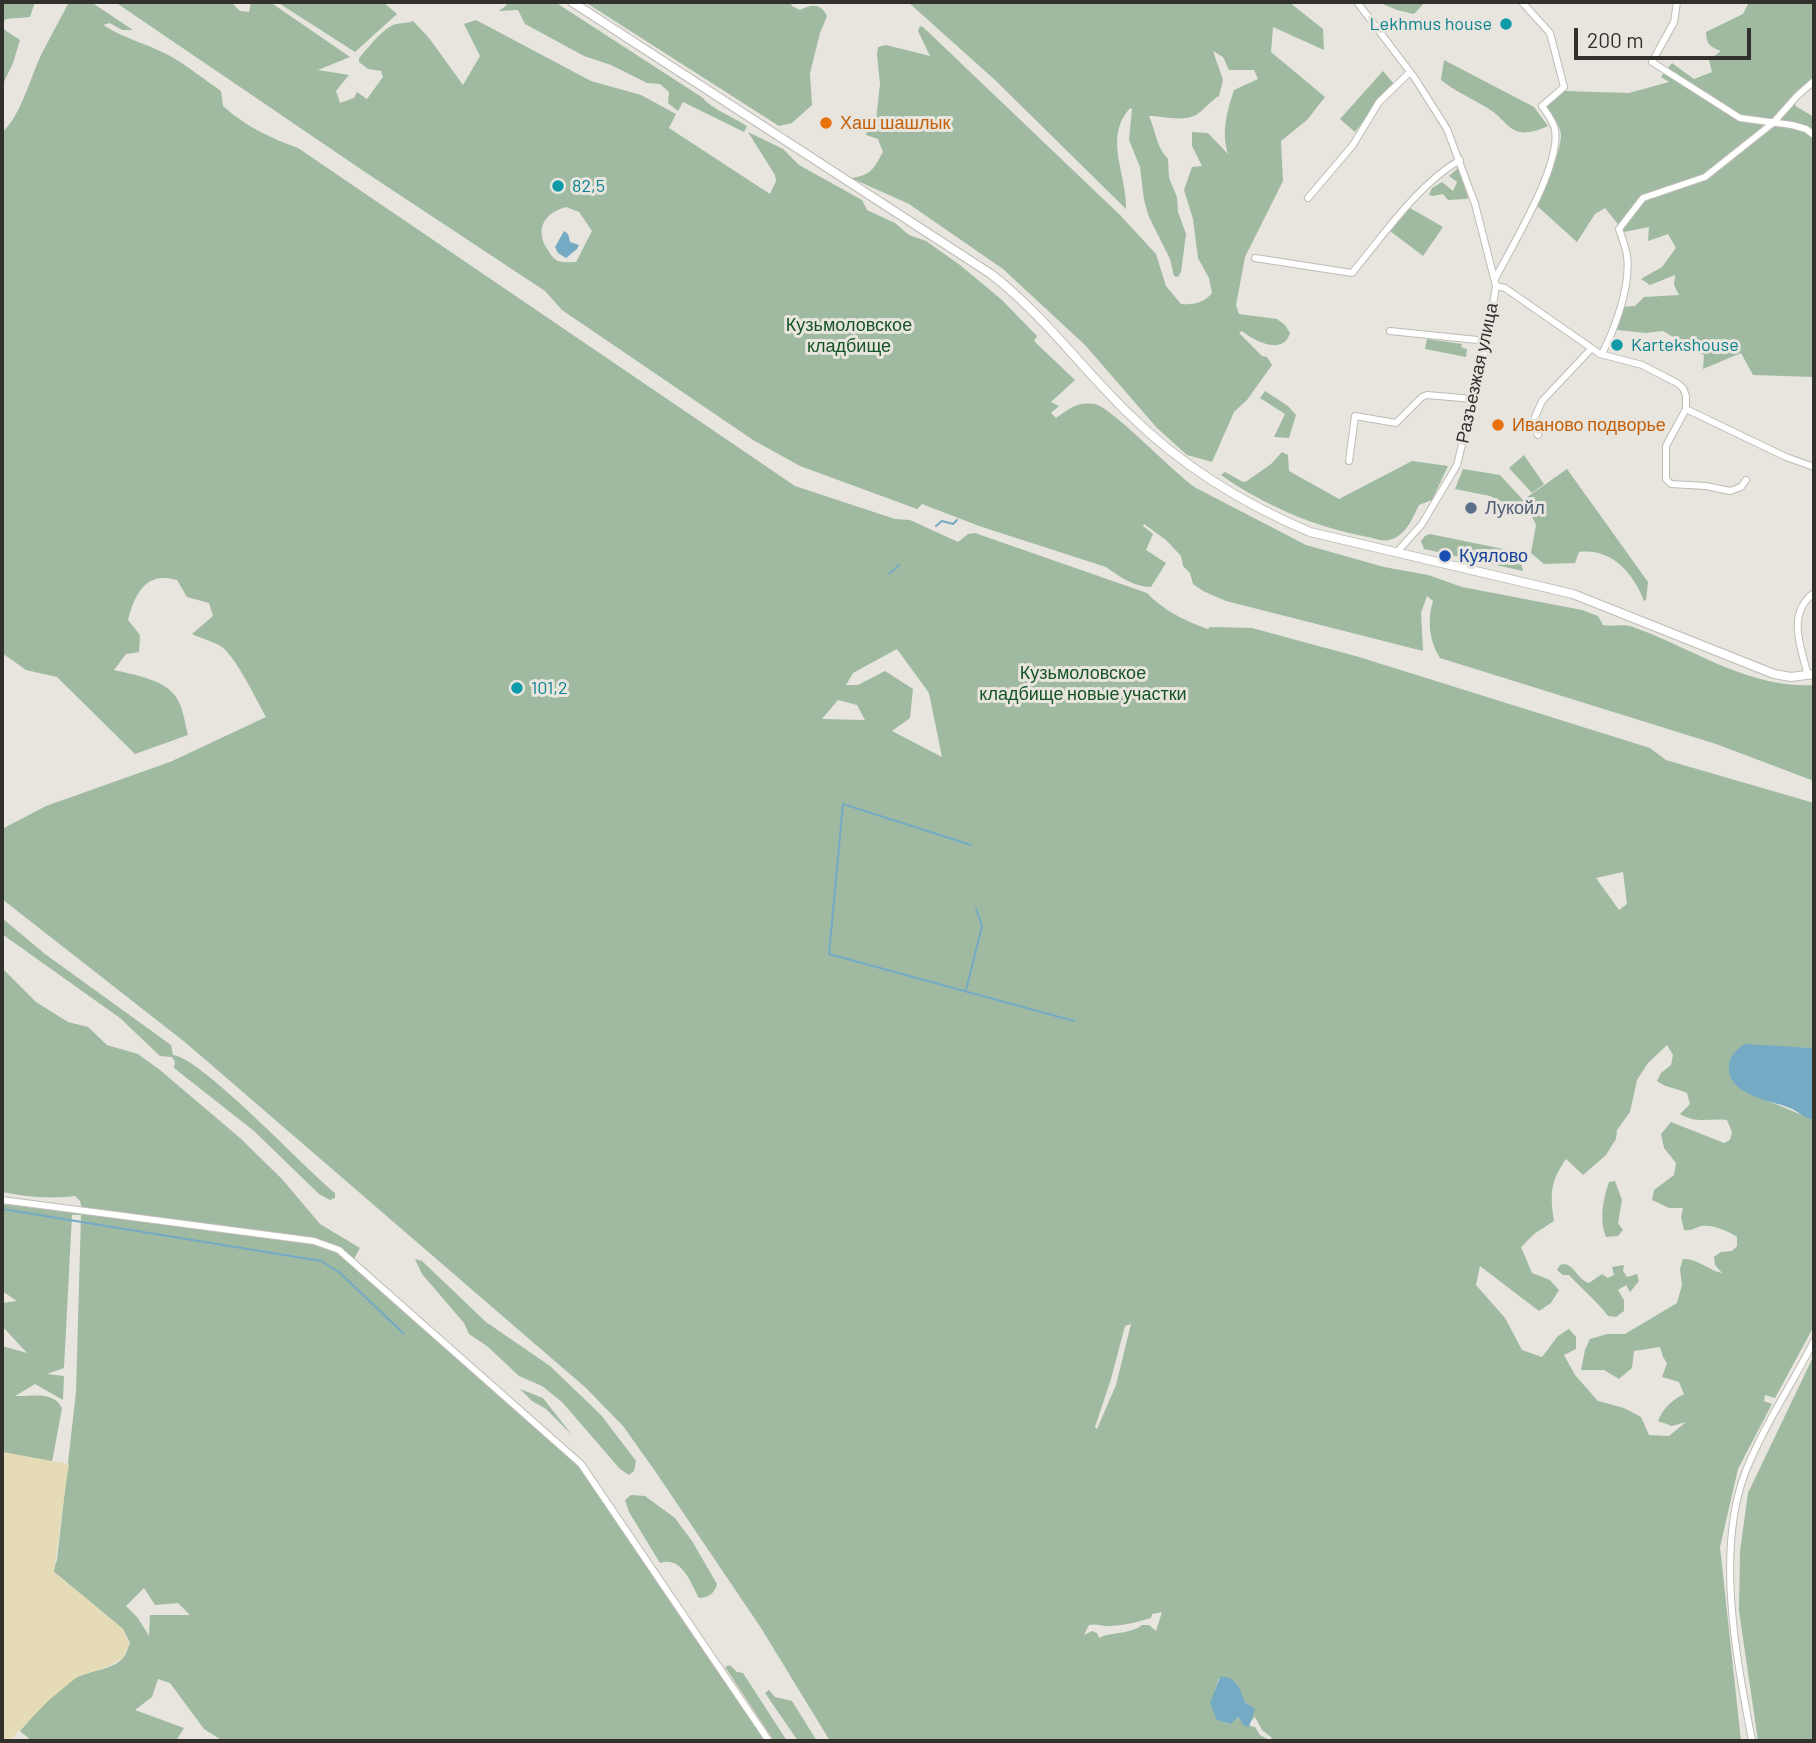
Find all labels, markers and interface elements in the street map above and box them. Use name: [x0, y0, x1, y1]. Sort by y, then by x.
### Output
place label: Lekhmus house: [1369, 13, 1492, 35]
scale bar: [1578, 14, 1755, 58]
marker: Lekhmus house: [1498, 16, 1514, 32]
text: 200 m: [1587, 27, 1644, 52]
place label: Хаш шашлык: [840, 112, 950, 134]
marker: Хаш шашлык: [818, 115, 834, 131]
place label: 82,5: [572, 175, 605, 197]
marker: 82,5: [550, 178, 566, 194]
street label: Разъезжая улица: [1452, 301, 1502, 445]
park label: Кузьмоловское кладбище: [786, 314, 912, 356]
place label: Kartekshouse: [1631, 334, 1739, 356]
marker: Kartekshouse: [1609, 337, 1625, 353]
place label: Иваново подворье: [1512, 414, 1666, 436]
marker: Иваново подворье: [1490, 417, 1506, 433]
place label: Лукойл: [1485, 497, 1545, 519]
marker: Лукойл: [1463, 500, 1479, 516]
place label: Куялово: [1459, 545, 1528, 567]
marker: Куялово: [1437, 548, 1453, 564]
park label: Кузьмоловское кладбище новые участки: [979, 662, 1187, 704]
place label: 101,2: [531, 677, 568, 699]
marker: 101,2: [509, 680, 525, 696]

